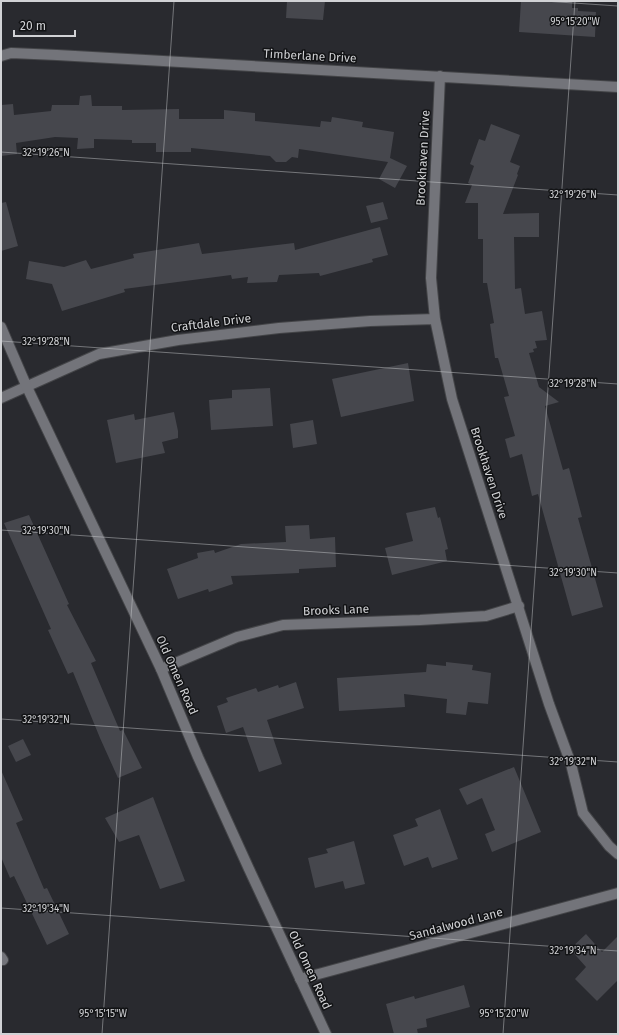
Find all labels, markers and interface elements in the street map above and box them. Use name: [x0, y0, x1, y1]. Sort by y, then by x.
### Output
scale bar: [14, 12, 75, 38]
text: 95°15'20"W: [550, 16, 600, 28]
text: 20 m: [20, 19, 46, 33]
street label: Timberlane Drive: [263, 47, 357, 65]
street label: Brookhaven Drive: [414, 110, 432, 206]
text: 32°19'26"N: [22, 147, 70, 159]
text: 32°19'26"N: [549, 189, 597, 201]
street label: Craftdale Drive: [170, 311, 252, 335]
text: 32°19'28"N: [22, 336, 70, 348]
text: 32°19'28"N: [549, 378, 597, 390]
street label: Brookhaven Drive: [468, 425, 510, 521]
text: 32°19'30"N: [22, 525, 70, 537]
text: 32°19'30"N: [549, 567, 597, 579]
street label: Brooks Lane: [303, 602, 369, 618]
street label: Old Omen Road: [153, 633, 201, 717]
text: 32°19'32"N: [22, 714, 70, 726]
text: 32°19'32"N: [549, 756, 597, 768]
text: 32°19'34"N: [22, 903, 70, 915]
street label: Sandalwood Lane: [408, 905, 504, 943]
street label: Old Omen Road: [286, 928, 334, 1012]
text: 32°19'34"N: [549, 945, 597, 957]
text: 95°15'15"W: [79, 1008, 128, 1020]
text: 95°15'20"W: [479, 1008, 529, 1020]

